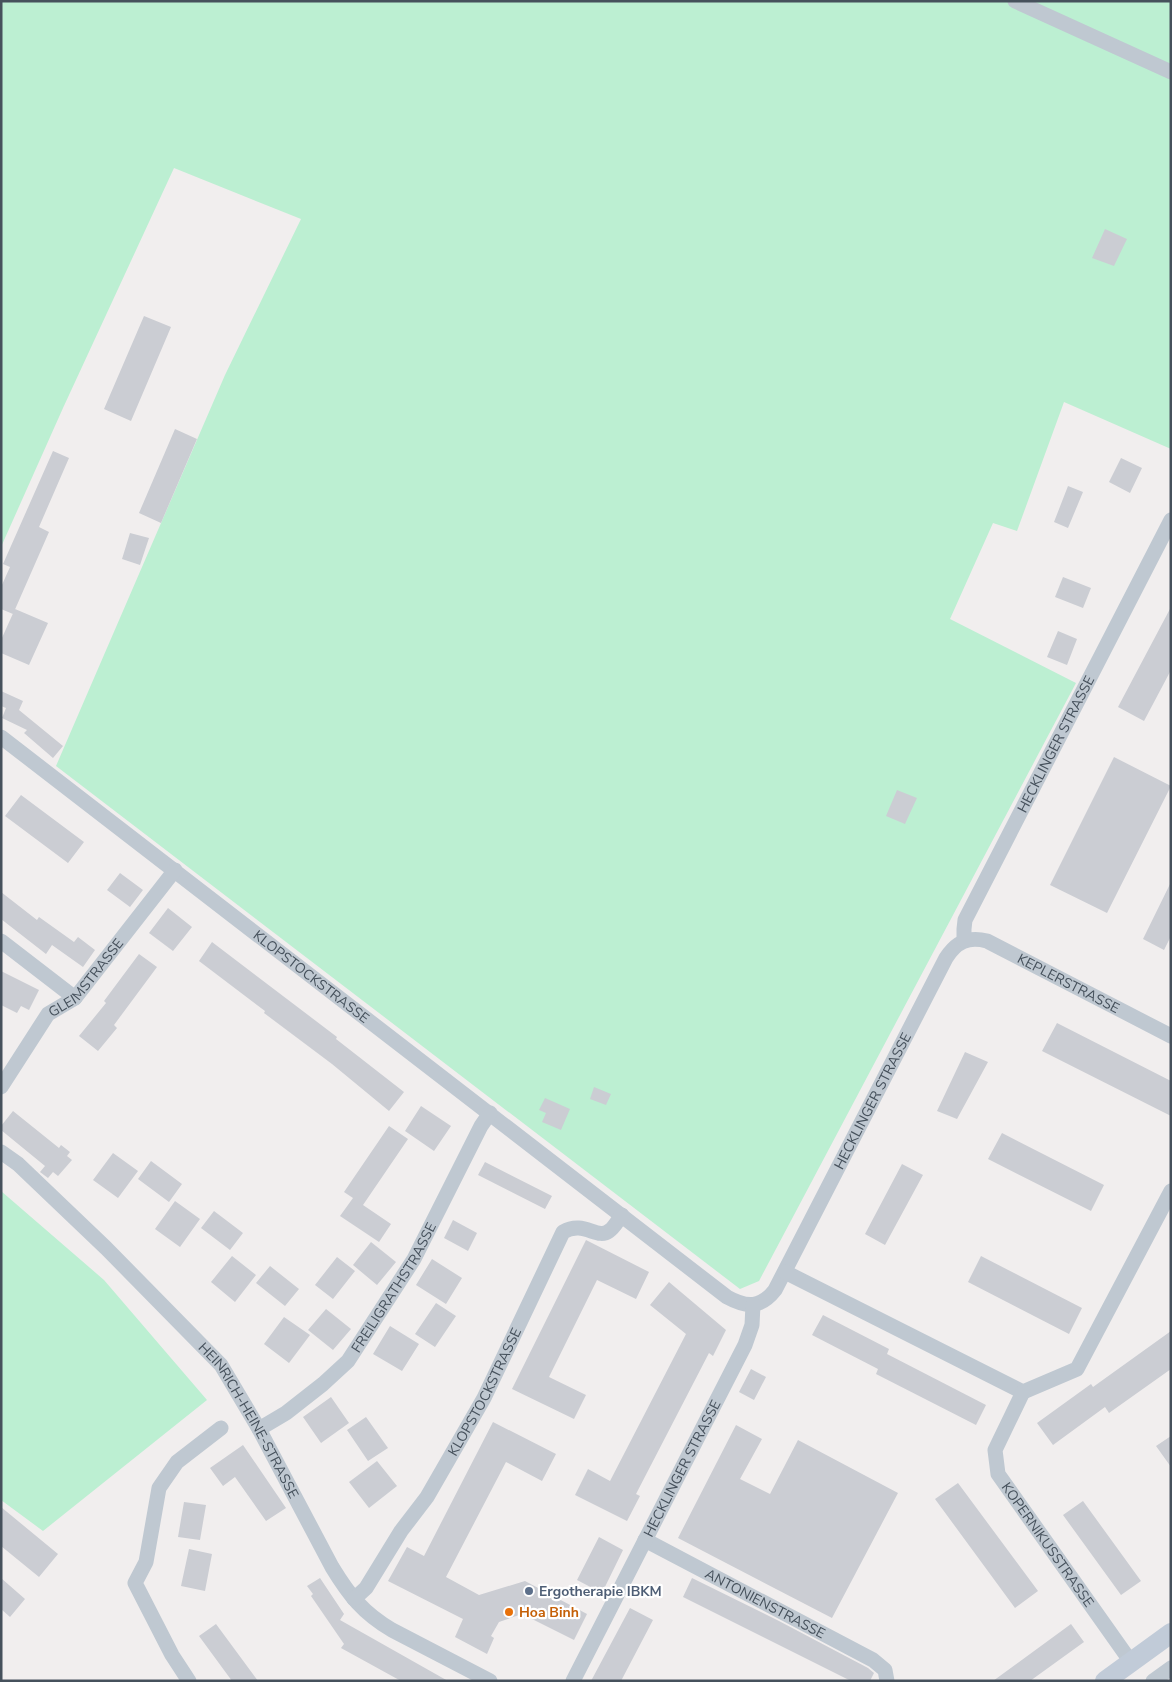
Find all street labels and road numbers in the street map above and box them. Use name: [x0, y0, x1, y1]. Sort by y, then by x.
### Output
street label: HECKLINGER STRASSE: [1013, 672, 1099, 816]
street label: KLOPSTOCKSTRASSE: [249, 926, 373, 1027]
street label: GLEIMSTRASSE: [45, 934, 128, 1021]
street label: KEPLERSTRASSE: [1014, 949, 1123, 1017]
street label: HECKLINGER STRASSE: [829, 1029, 916, 1173]
street label: FREILIGRATHSTRASSE: [347, 1219, 440, 1356]
street label: KLOPSTOCKSTRASSE: [443, 1325, 526, 1459]
street label: HEINRICH-HEINE-STRASSE: [194, 1338, 303, 1502]
street label: HECKLINGER STRASSE: [639, 1397, 725, 1540]
street label: KOPERNIKUSSTRASSE: [997, 1478, 1099, 1611]
street label: ANTONIENSTRASSE: [702, 1564, 829, 1643]

